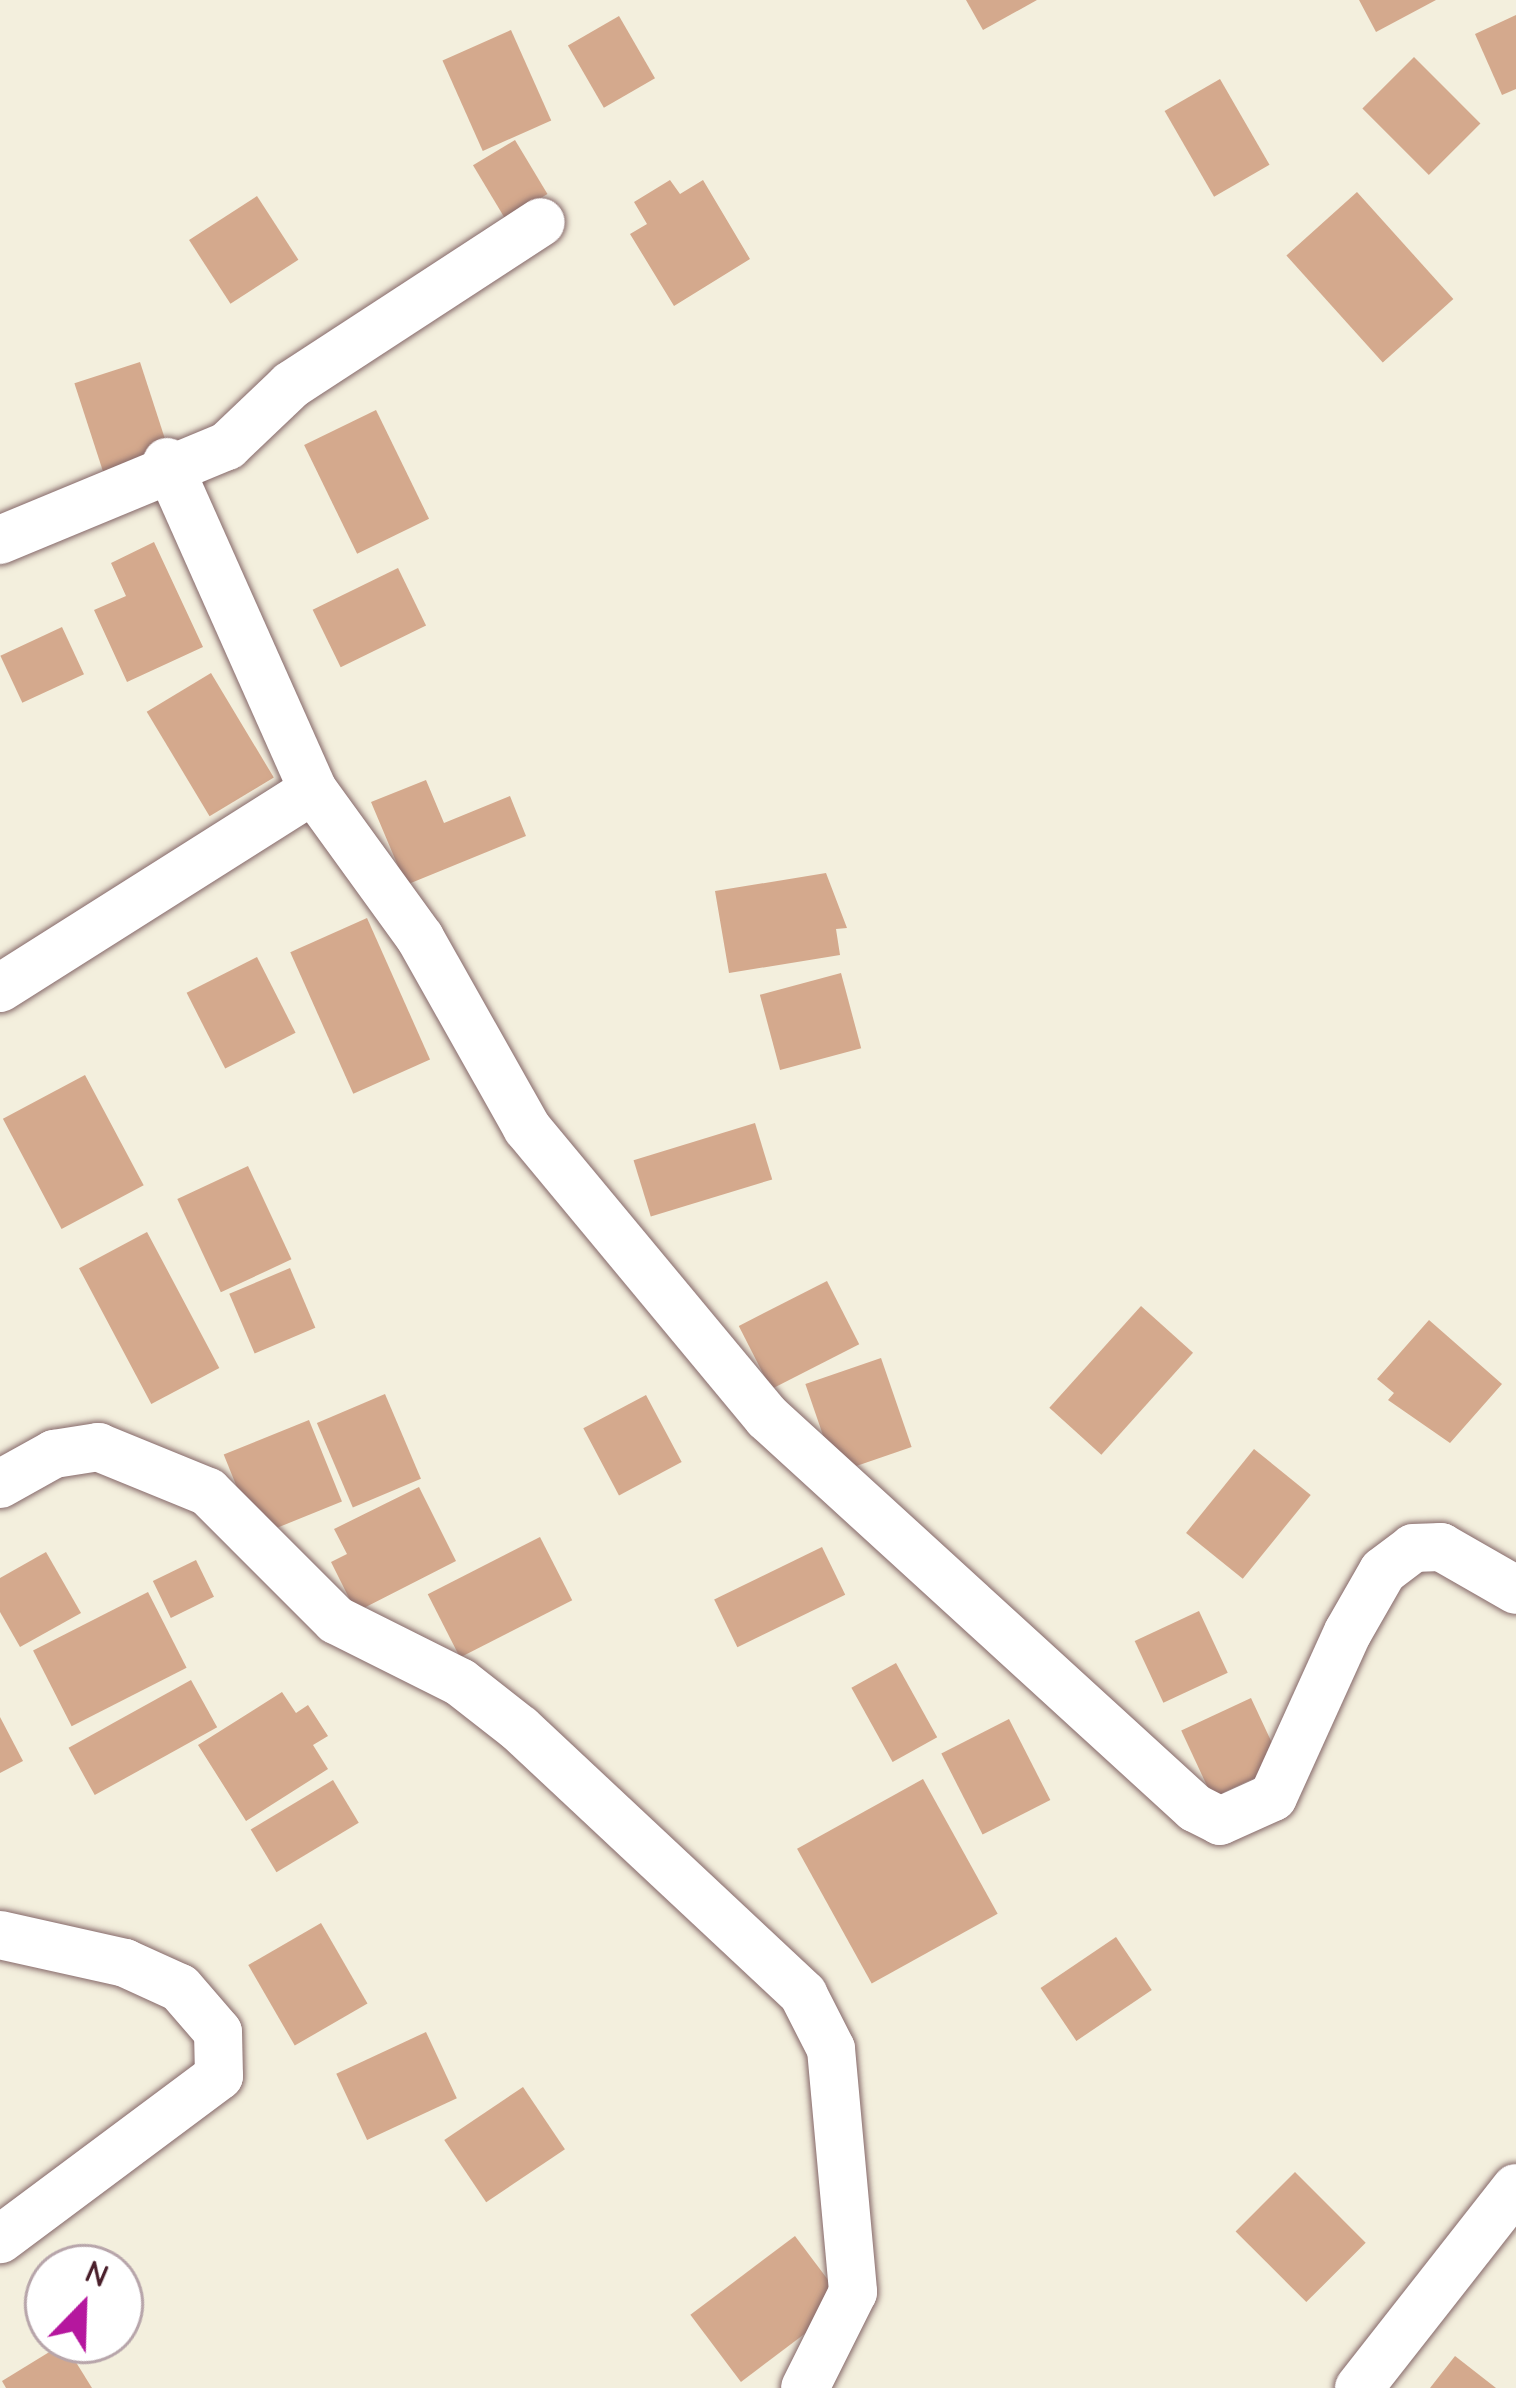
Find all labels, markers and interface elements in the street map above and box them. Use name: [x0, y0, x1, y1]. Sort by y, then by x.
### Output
north arrow: [24, 2244, 144, 2364]
text: N: [80, 2252, 114, 2295]

